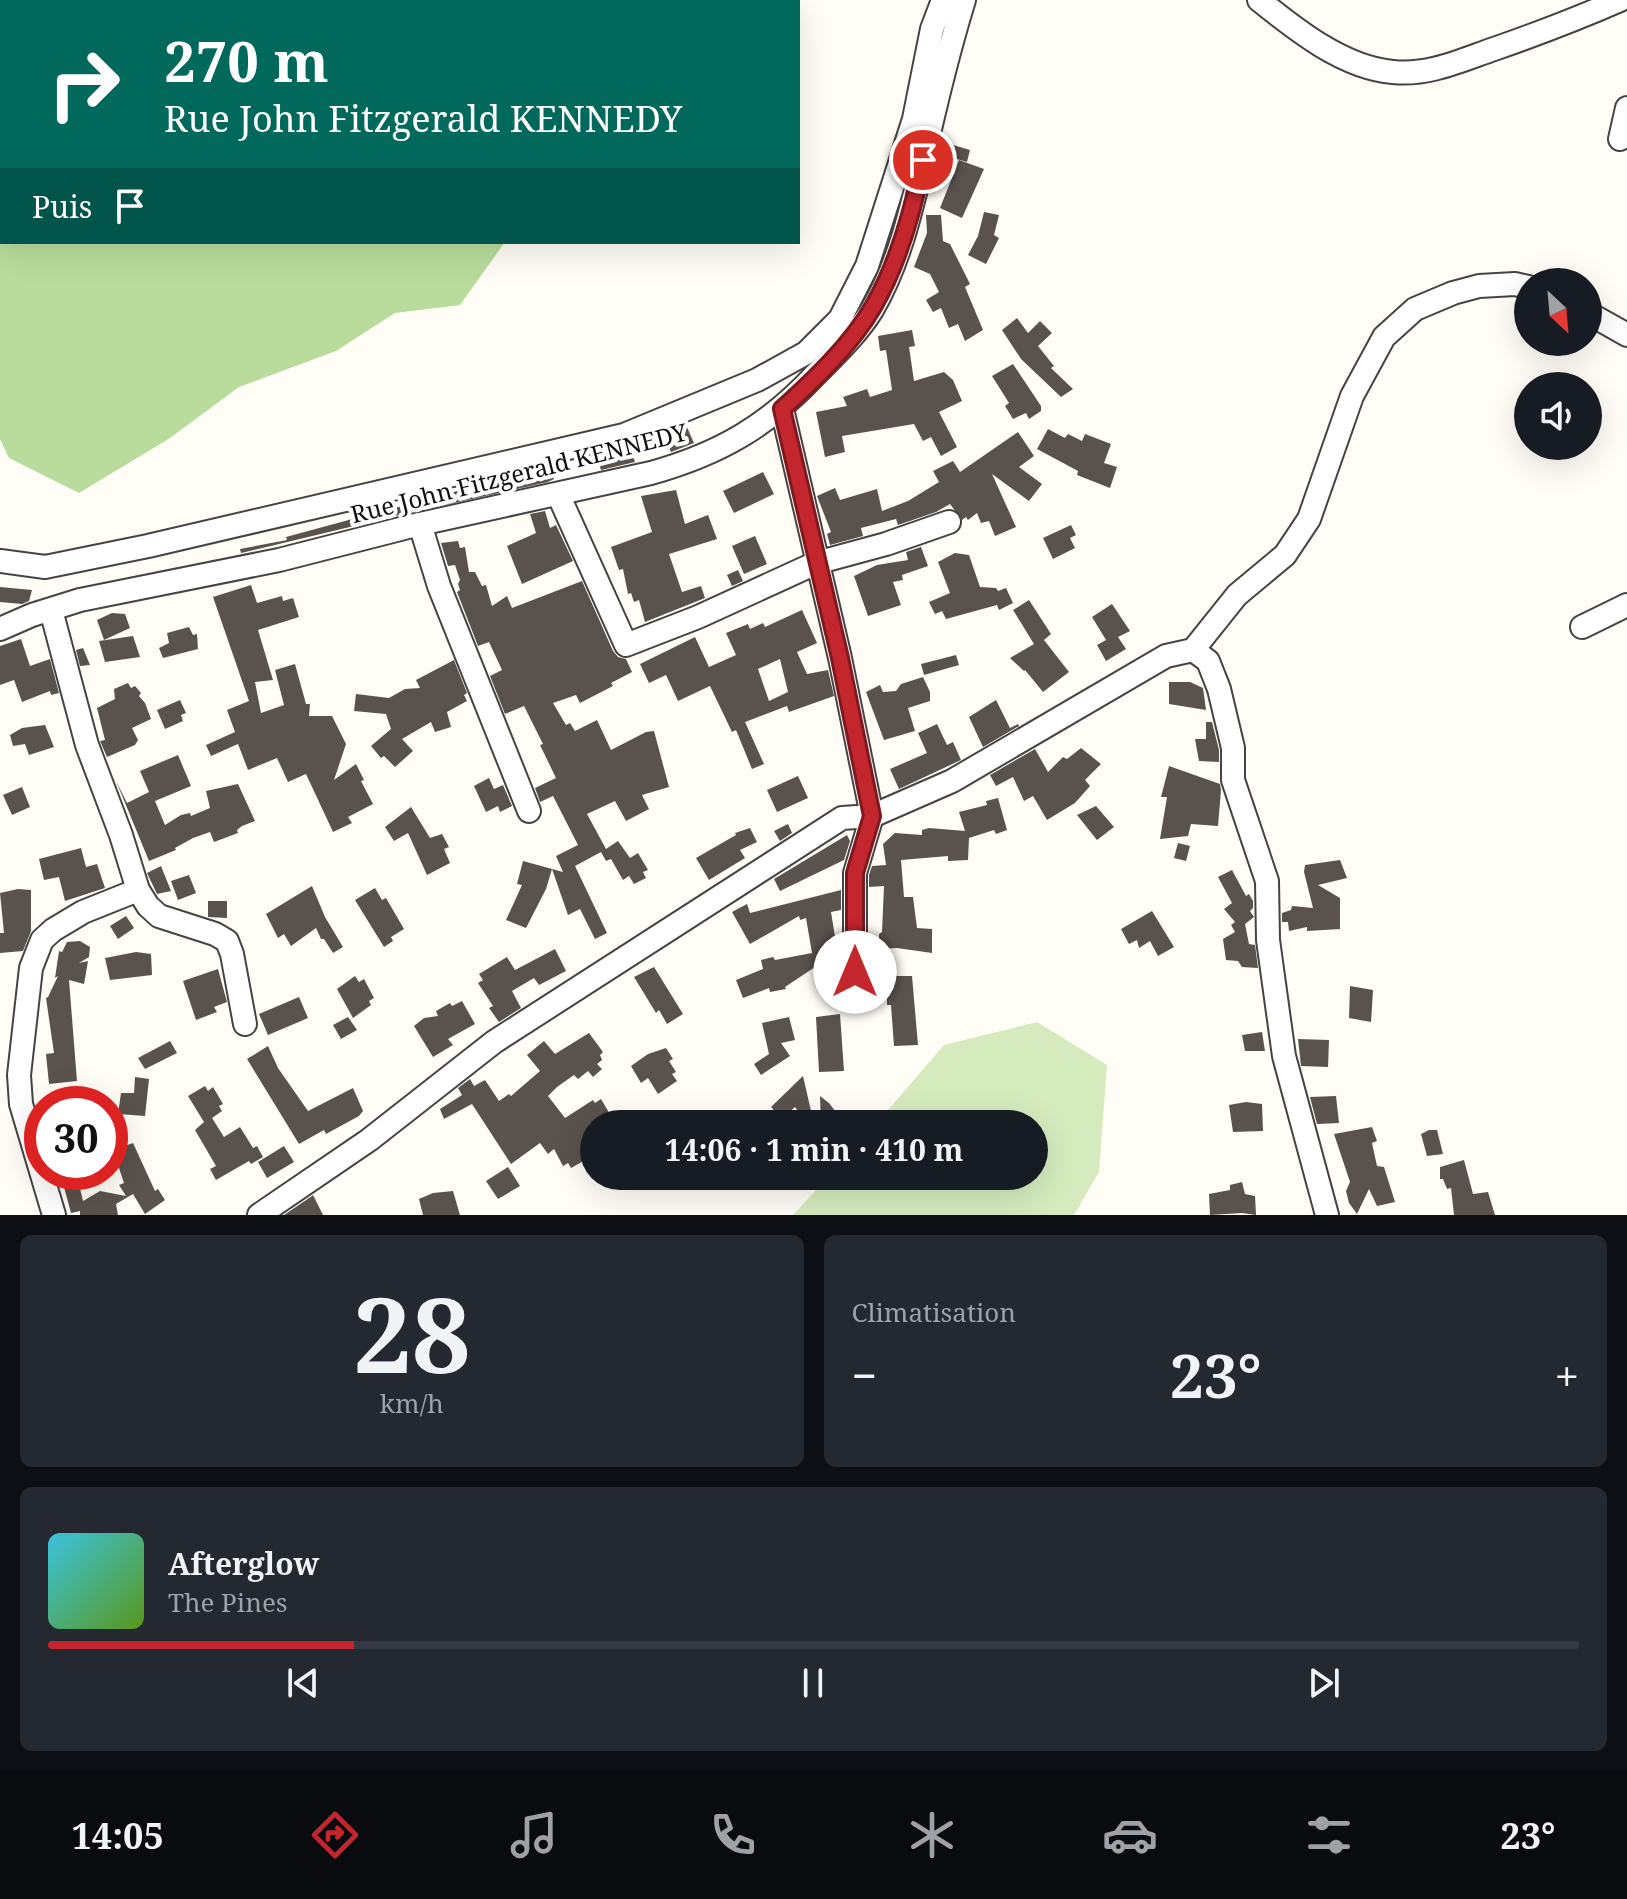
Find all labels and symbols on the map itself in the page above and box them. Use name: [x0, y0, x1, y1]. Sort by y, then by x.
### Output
pin: [889, 126, 957, 194]
north arrow: [1514, 268, 1602, 356]
street label: Rue John Fitzgerald KENNEDY: [347, 414, 691, 530]
position arrow: [813, 930, 897, 1014]
speed limit sign: 30: [24, 1086, 128, 1190]

